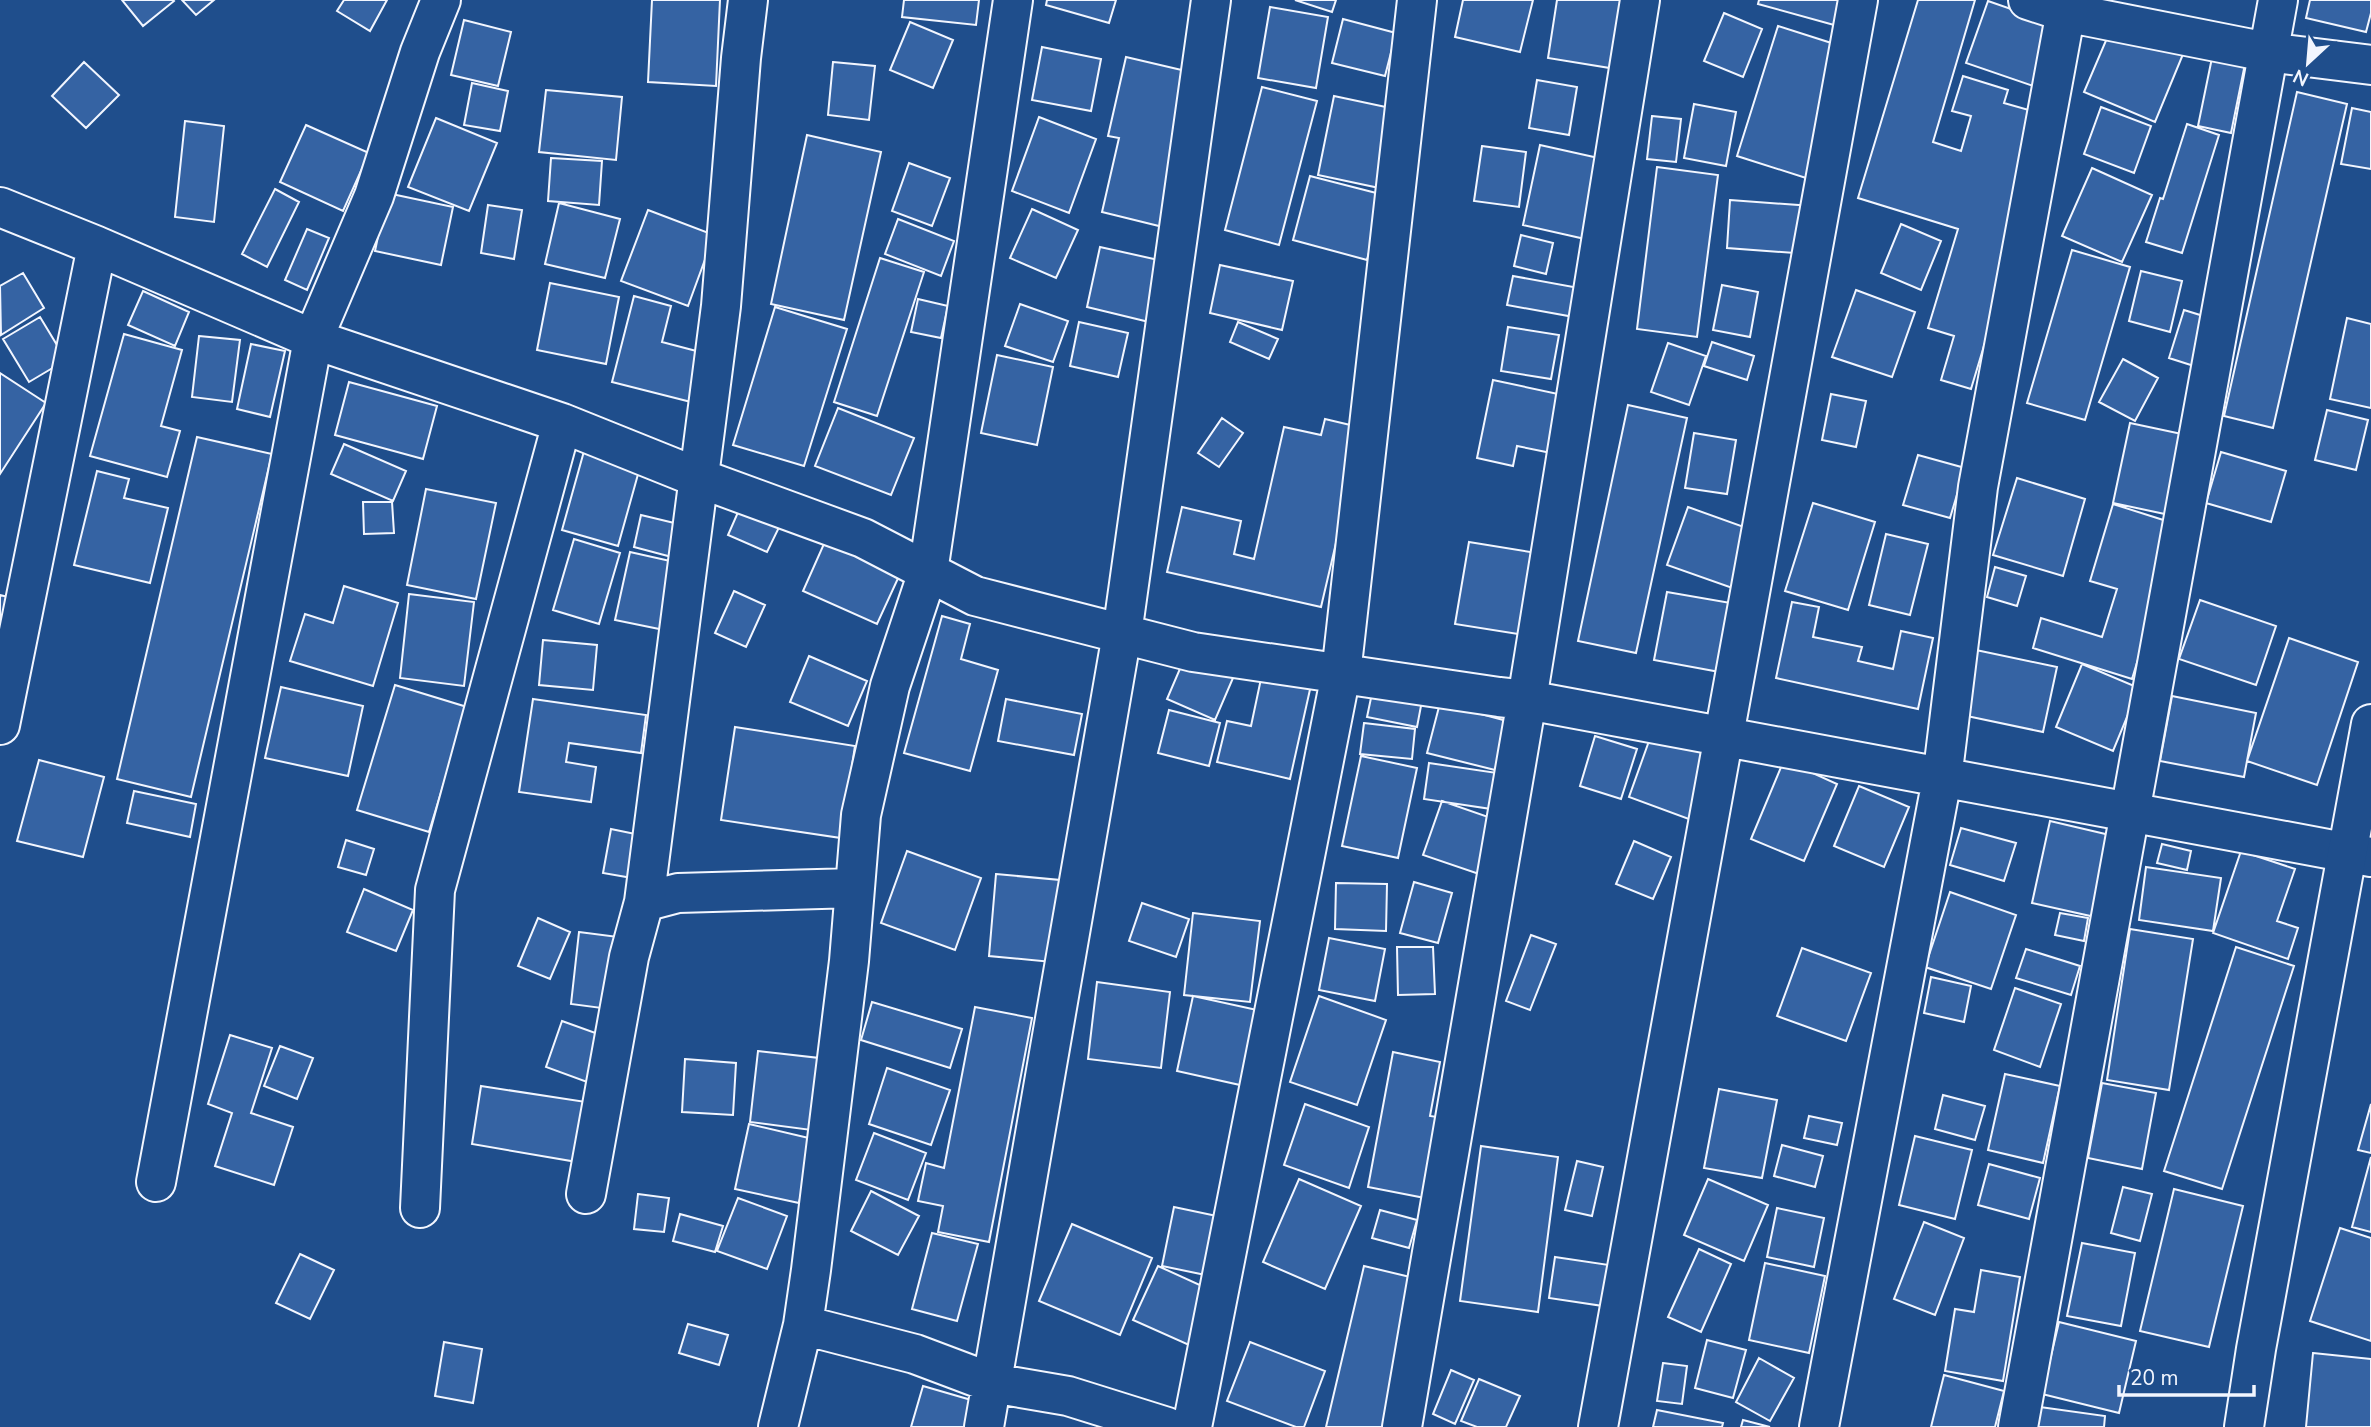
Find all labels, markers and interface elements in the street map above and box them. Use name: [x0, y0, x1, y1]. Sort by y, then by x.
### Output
north arrow: [2273, 28, 2343, 98]
text: N: [2289, 63, 2313, 92]
scale bar: [2119, 1354, 2254, 1398]
text: 20 m: [2130, 1364, 2179, 1392]

